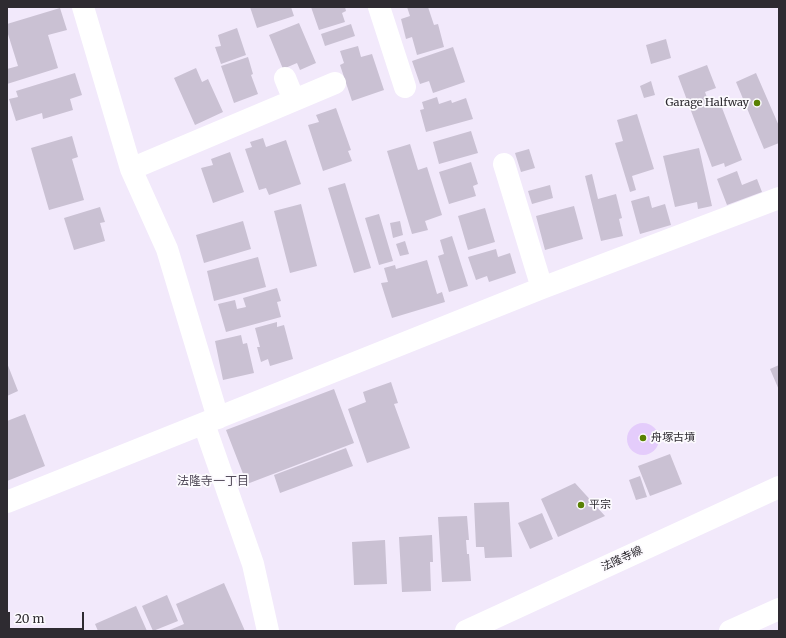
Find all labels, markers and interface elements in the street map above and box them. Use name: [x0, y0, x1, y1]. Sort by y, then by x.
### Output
place label: Garage Halfway: [666, 96, 749, 110]
marker: Garage Halfway: [752, 98, 762, 108]
place label: 舟塚古墳: [651, 431, 695, 445]
marker: 舟塚古墳: [638, 433, 648, 443]
district label: 法隆寺一丁目: [177, 475, 249, 489]
place label: 平宗: [589, 498, 611, 512]
marker: 平宗: [576, 500, 586, 510]
street label: 法隆寺線: [599, 544, 645, 574]
scale bar: [10, 604, 86, 630]
text: 20 m: [15, 611, 44, 626]

